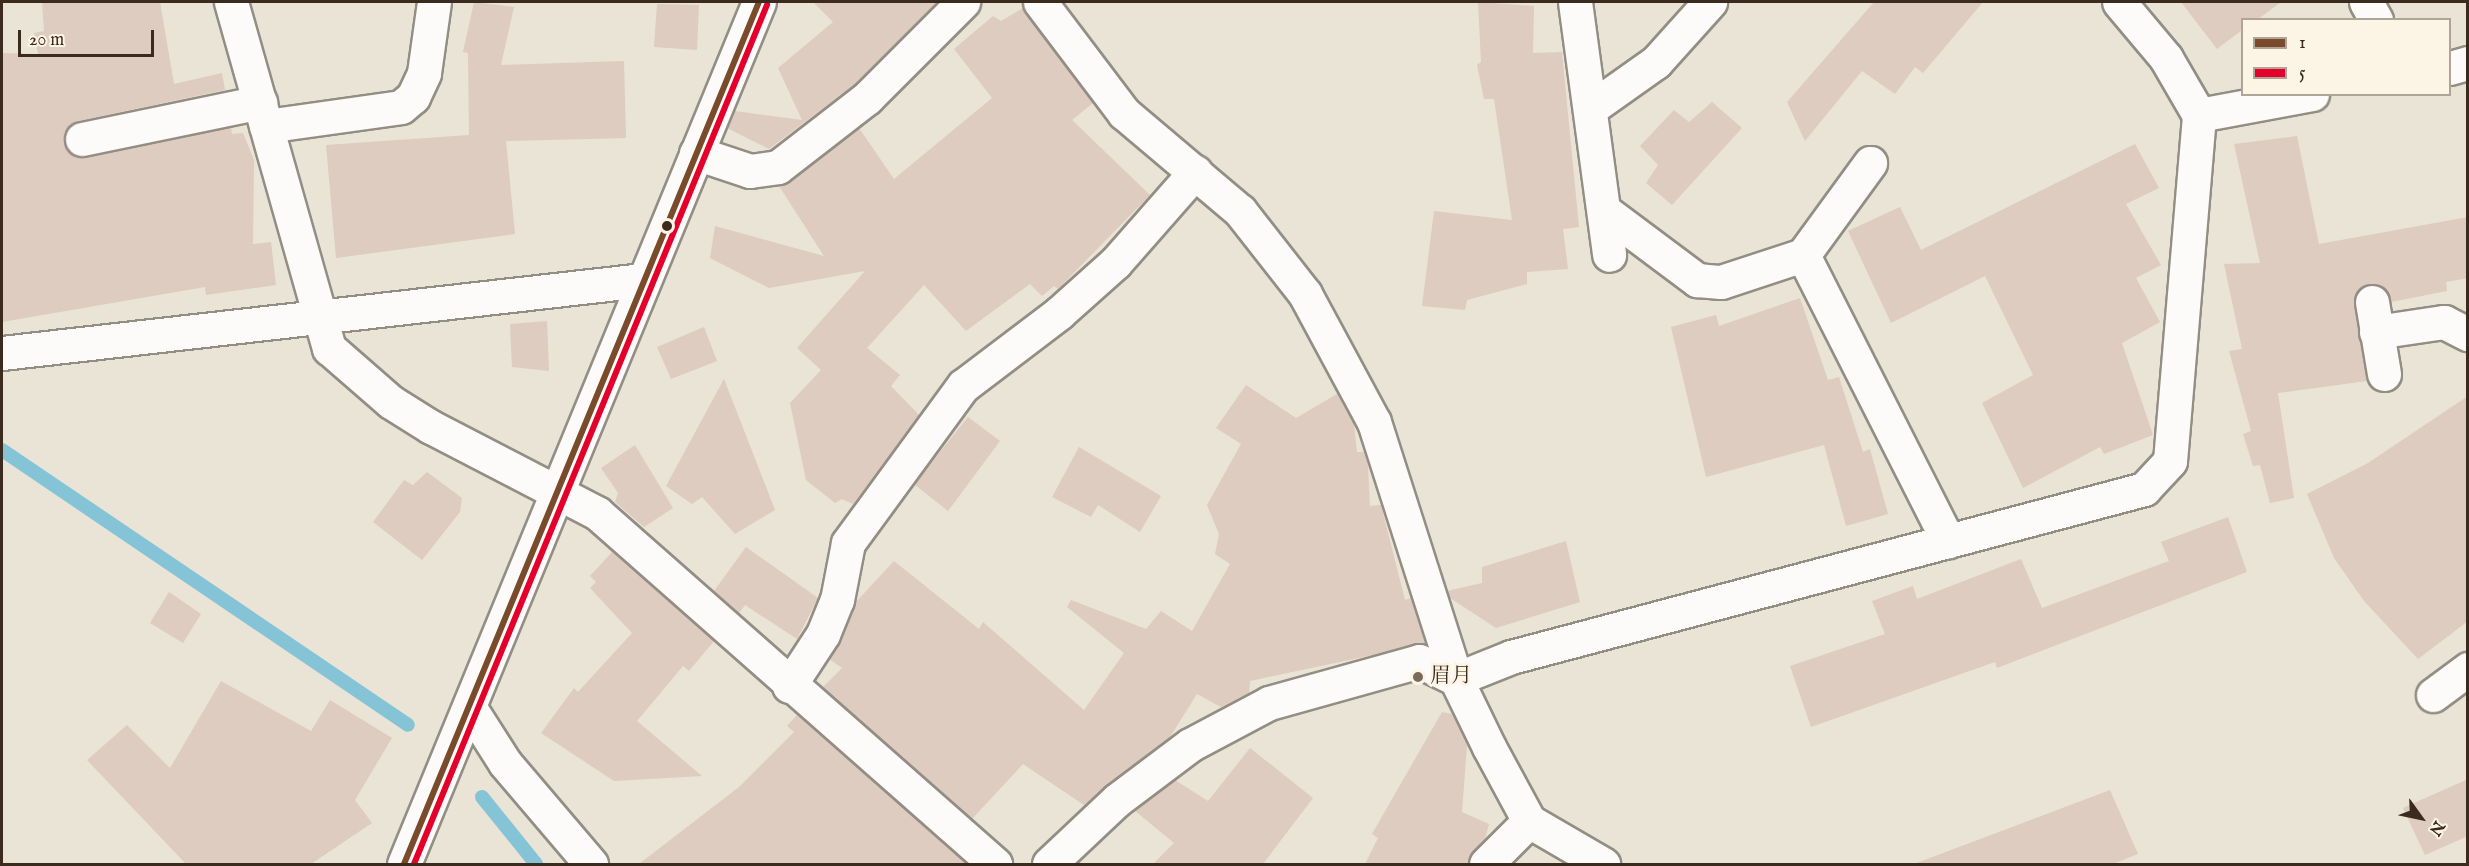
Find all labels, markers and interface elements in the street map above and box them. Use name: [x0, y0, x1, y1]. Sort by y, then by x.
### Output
scale bar: [21, 18, 158, 56]
legend: [2241, 18, 2451, 96]
text: 20 m: [29, 29, 64, 52]
text: 1: [2299, 32, 2306, 55]
text: 5: [2299, 62, 2306, 85]
unlabelled marker: [661, 220, 673, 232]
place label: 眉月: [1430, 664, 1472, 690]
marker: 眉月: [1411, 670, 1425, 684]
north arrow: [2391, 788, 2451, 848]
text: N: [2424, 817, 2448, 839]

